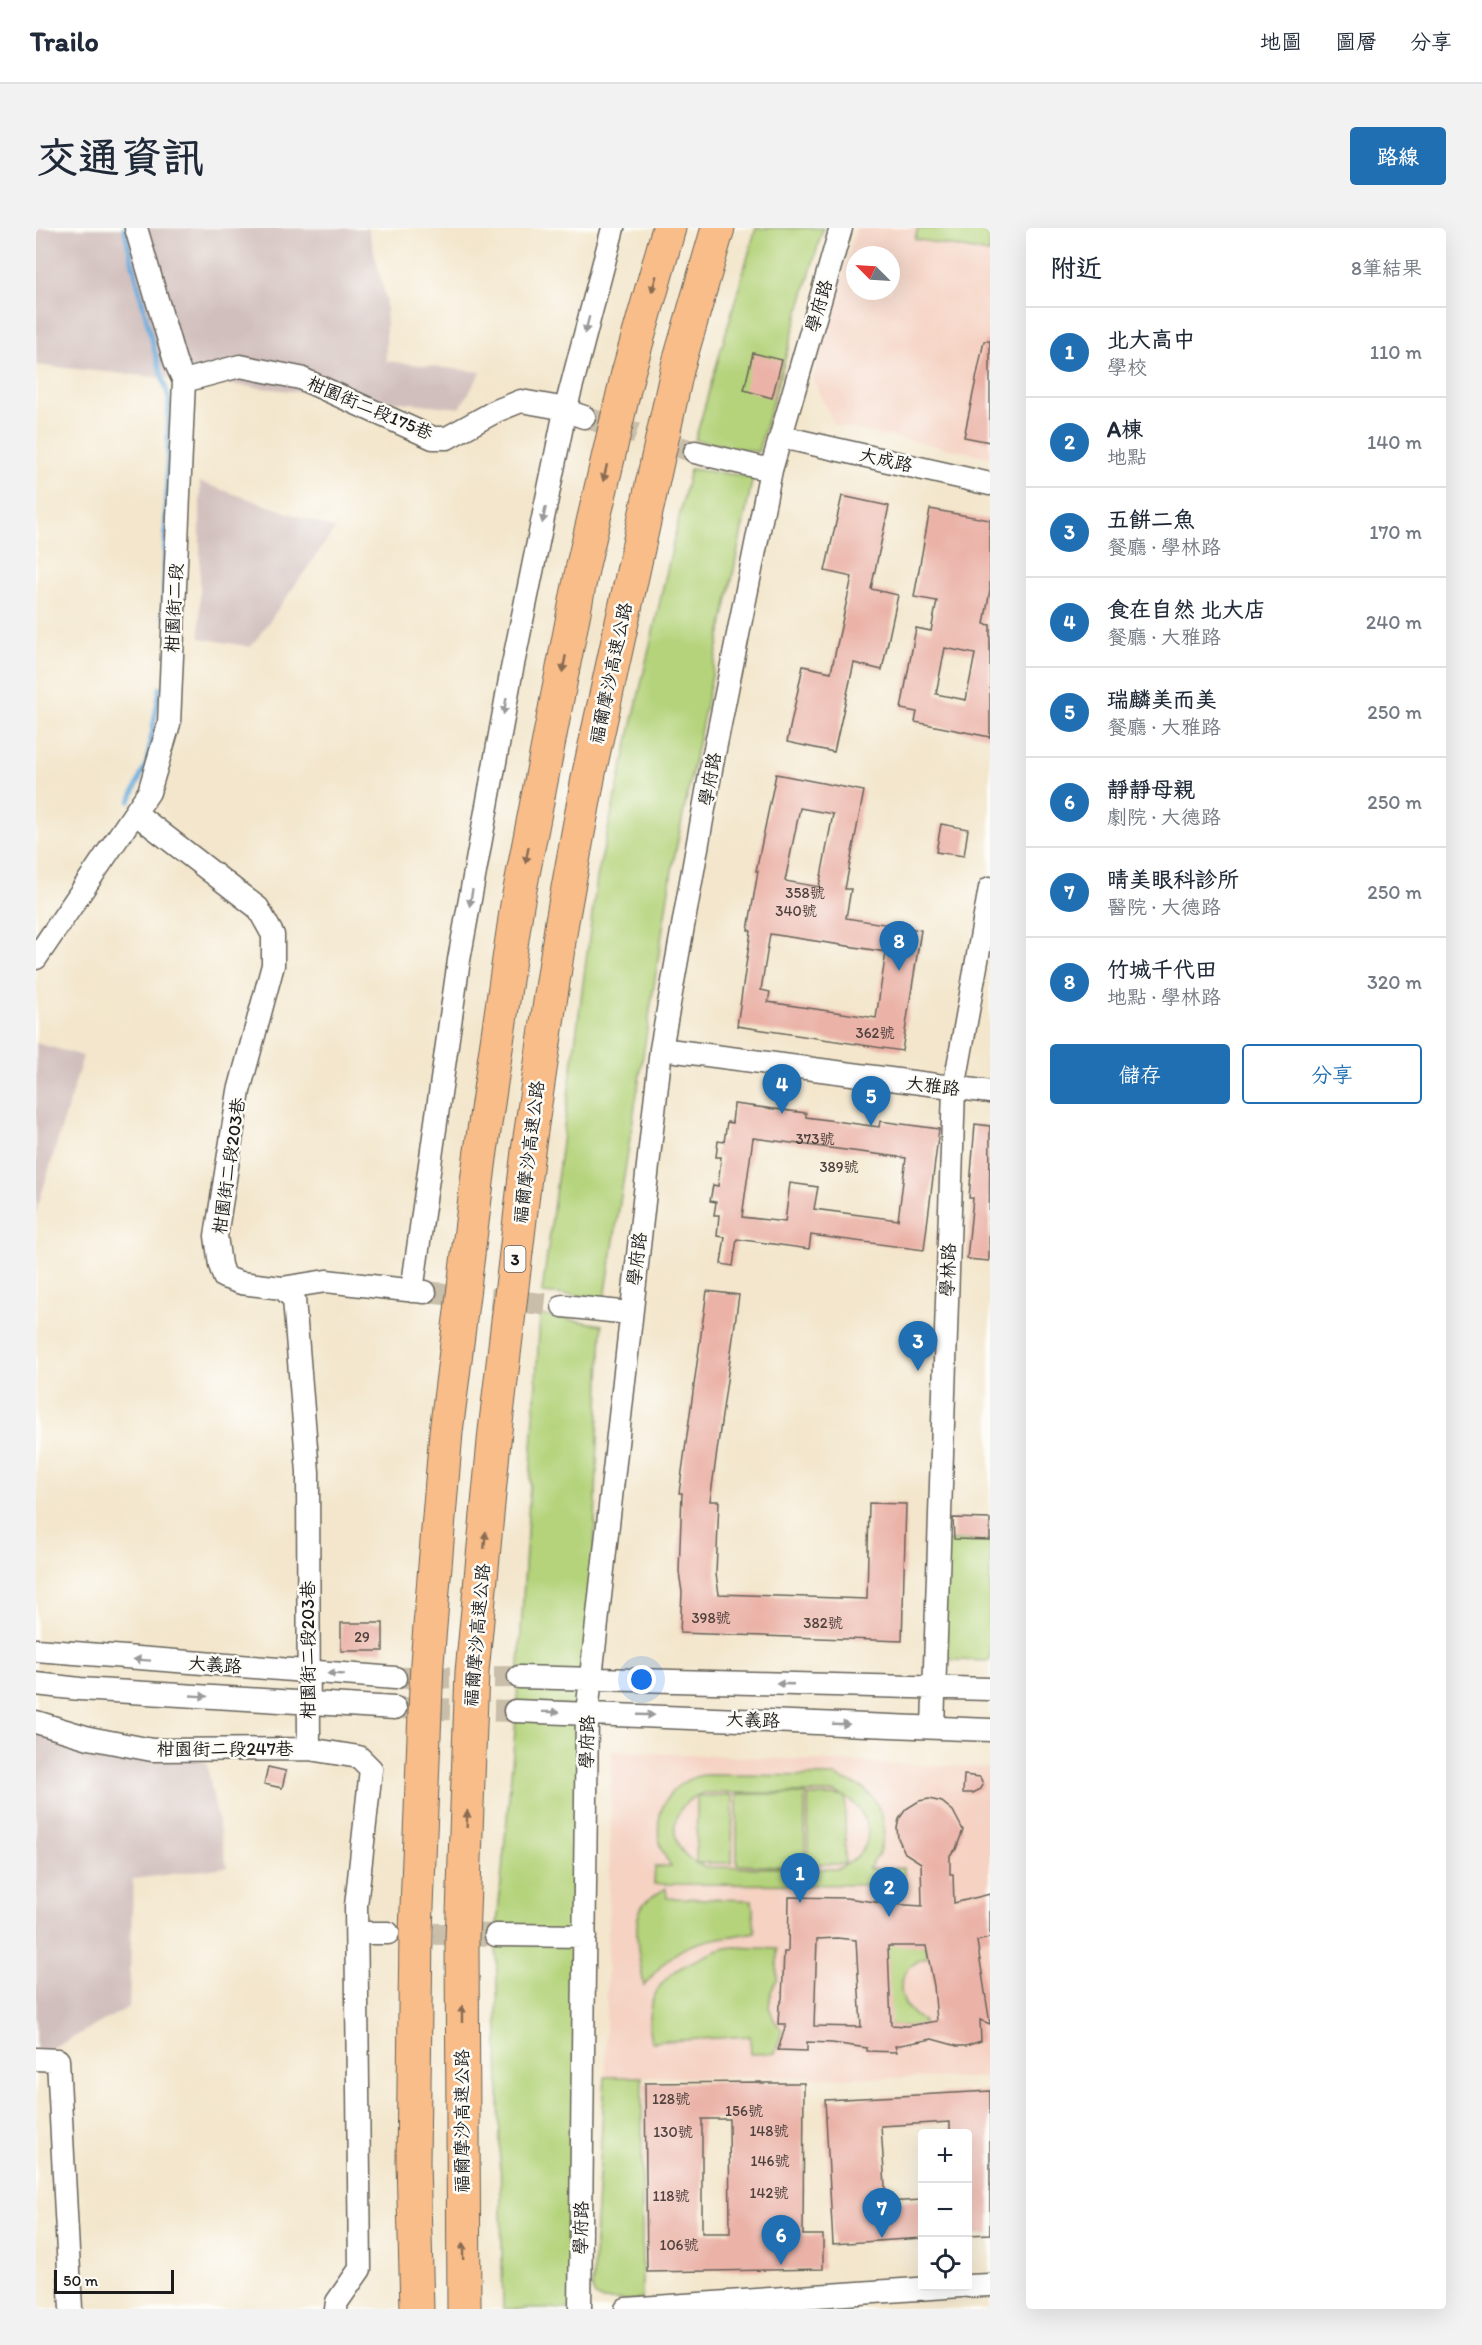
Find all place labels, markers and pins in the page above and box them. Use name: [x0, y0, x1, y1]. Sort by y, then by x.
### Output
pin: 8: [880, 922, 918, 971]
pin: 4: [762, 1064, 802, 1114]
pin: 5: [852, 1076, 890, 1126]
pin: 3: [898, 1322, 938, 1371]
pin: 1: [780, 1854, 819, 1903]
pin: 2: [870, 1868, 908, 1917]
pin: 7: [862, 2188, 902, 2238]
pin: 6: [762, 2216, 800, 2265]

